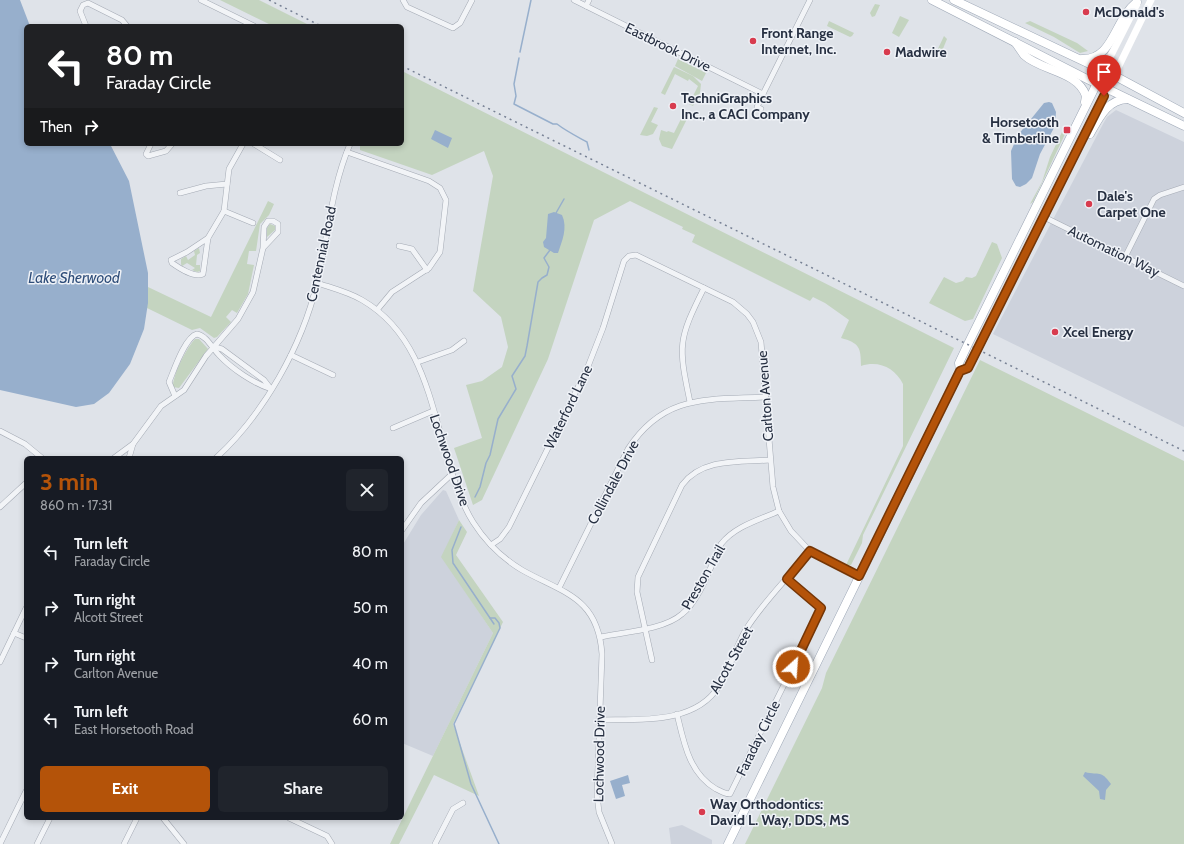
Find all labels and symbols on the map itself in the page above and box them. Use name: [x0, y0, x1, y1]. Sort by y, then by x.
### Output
place label: McDonald's: [1094, 3, 1164, 21]
marker: McDonald's: [1081, 7, 1091, 17]
street label: Eastbrook Drive: [622, 18, 714, 76]
place label: Front Range Internet, Inc.: [761, 24, 836, 58]
marker: Front Range Internet, Inc.: [748, 36, 758, 46]
place label: Madwire: [895, 43, 947, 61]
marker: Madwire: [882, 47, 892, 57]
pin: [1087, 55, 1121, 96]
place label: TechniGraphics Inc., a CACI Company: [681, 89, 810, 123]
marker: TechniGraphics Inc., a CACI Company: [668, 101, 678, 111]
place label: Horsetooth & Timberline: [982, 113, 1059, 147]
marker: Horsetooth & Timberline: [1062, 125, 1072, 135]
place label: Dale's Carpet One: [1097, 187, 1166, 221]
marker: Dale's Carpet One: [1084, 199, 1094, 209]
street label: Centennial Road: [302, 205, 340, 303]
street label: Automation Way: [1065, 221, 1163, 281]
water label: Lake Sherwood: [28, 269, 121, 287]
place label: Xcel Energy: [1062, 323, 1134, 341]
marker: Xcel Energy: [1050, 327, 1060, 337]
street label: Carlton Avenue: [753, 350, 777, 442]
street label: Waterford Lane: [540, 362, 596, 452]
street label: Lochwood Drive: [426, 412, 474, 508]
street label: Collindale Drive: [583, 437, 643, 527]
street label: Preston Trail: [677, 541, 729, 613]
street label: Alcott Street: [705, 623, 757, 697]
position arrow: [772, 646, 814, 688]
street label: Faraday Circle: [732, 697, 784, 779]
street label: Lochwood Drive: [589, 706, 609, 802]
place label: Way Orthodontics: David L. Way, DDS, MS: [710, 795, 849, 829]
marker: Way Orthodontics: David L. Way, DDS, MS: [697, 807, 707, 817]

